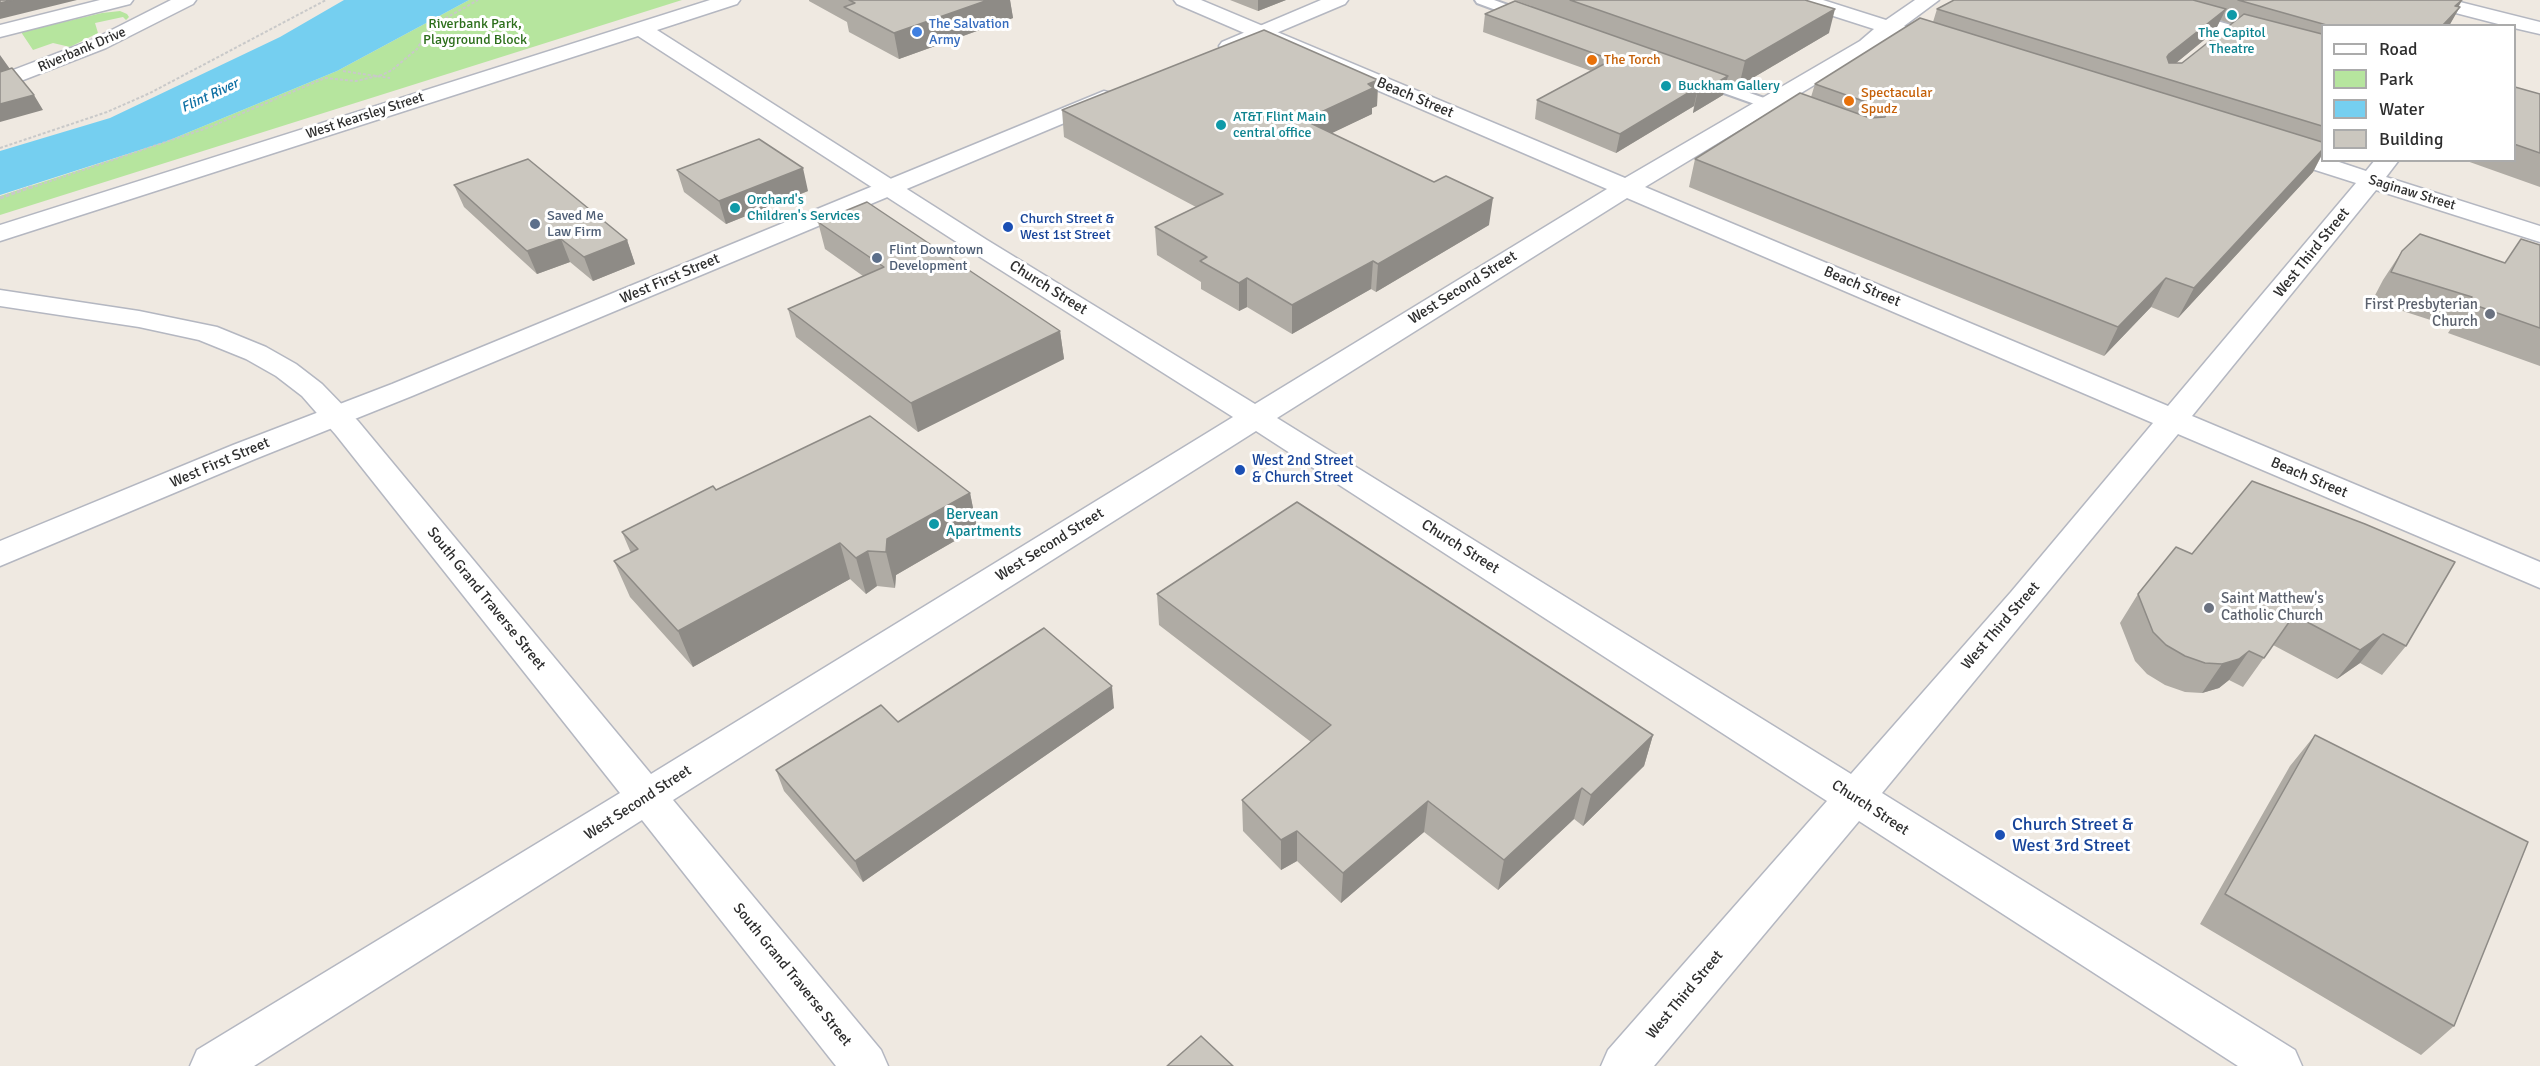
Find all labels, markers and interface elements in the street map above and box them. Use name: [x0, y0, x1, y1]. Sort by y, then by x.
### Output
marker: The Capitol Theatre: [2225, 8, 2239, 22]
park label: Riverbank Park, Playground Block: [423, 16, 527, 48]
place label: The Salvation Army: [929, 16, 1009, 48]
street label: Riverbank Drive: [35, 24, 129, 76]
legend: [2321, 24, 2516, 162]
marker: The Salvation Army: [910, 25, 924, 39]
place label: The Capitol Theatre: [2198, 25, 2266, 57]
text: Road: [2379, 38, 2418, 60]
place label: The Torch: [1604, 52, 1661, 68]
marker: The Torch: [1585, 53, 1599, 67]
text: Park: [2379, 68, 2414, 90]
street label: Beach Street: [1374, 74, 1456, 122]
water label: Flint River: [179, 75, 241, 117]
place label: Buckham Gallery: [1678, 78, 1780, 94]
marker: Buckham Gallery: [1659, 79, 1673, 93]
place label: Spectacular Spudz: [1861, 85, 1932, 118]
street label: West Kearsley Street: [304, 89, 426, 143]
marker: Spectacular Spudz: [1842, 94, 1856, 108]
text: Water: [2379, 98, 2424, 120]
place label: AT&T Flint Main central office: [1233, 109, 1326, 142]
marker: AT&T Flint Main central office: [1214, 118, 1228, 132]
text: Building: [2379, 128, 2443, 150]
street label: Saginaw Street: [2366, 172, 2458, 214]
place label: Orchard's Children's Services: [747, 192, 860, 225]
marker: Orchard's Children's Services: [728, 201, 742, 215]
street label: West Third Street: [2270, 205, 2354, 301]
place label: Saved Me Law Firm: [547, 208, 604, 240]
place label: Church Street & West 1st Street: [1020, 211, 1114, 244]
marker: Saved Me Law Firm: [528, 217, 542, 231]
marker: Church Street & West 1st Street: [1001, 220, 1015, 234]
place label: Flint Downtown Development: [889, 242, 983, 274]
street label: West Second Street: [1406, 248, 1520, 328]
street label: West First Street: [618, 250, 722, 308]
marker: Flint Downtown Development: [870, 251, 884, 265]
street label: Church Street: [1006, 257, 1090, 319]
street label: Beach Street: [1821, 263, 1903, 311]
place label: First Presbyterian Church: [2365, 296, 2478, 331]
marker: First Presbyterian Church: [2483, 307, 2497, 321]
street label: West First Street: [168, 434, 272, 492]
place label: West 2nd Street & Church Street: [1252, 452, 1353, 487]
street label: Beach Street: [2268, 454, 2350, 502]
marker: West 2nd Street & Church Street: [1233, 463, 1247, 477]
street label: West Second Street: [993, 505, 1107, 585]
place label: Bervean Apartments: [946, 506, 1021, 541]
street label: Church Street: [1418, 516, 1502, 578]
marker: Bervean Apartments: [927, 517, 941, 531]
street label: South Grand Traverse Street: [423, 524, 549, 674]
street label: West Third Street: [1958, 579, 2044, 673]
place label: Saint Matthew's Catholic Church: [2221, 590, 2324, 625]
marker: Saint Matthew's Catholic Church: [2202, 601, 2216, 615]
street label: West Second Street: [581, 762, 695, 844]
street label: Church Street: [1828, 776, 1912, 840]
place label: Church Street & West 3rd Street: [2012, 814, 2133, 856]
marker: Church Street & West 3rd Street: [1993, 828, 2007, 842]
street label: South Grand Traverse Street: [729, 900, 855, 1050]
street label: West Third Street: [1643, 947, 1727, 1043]

